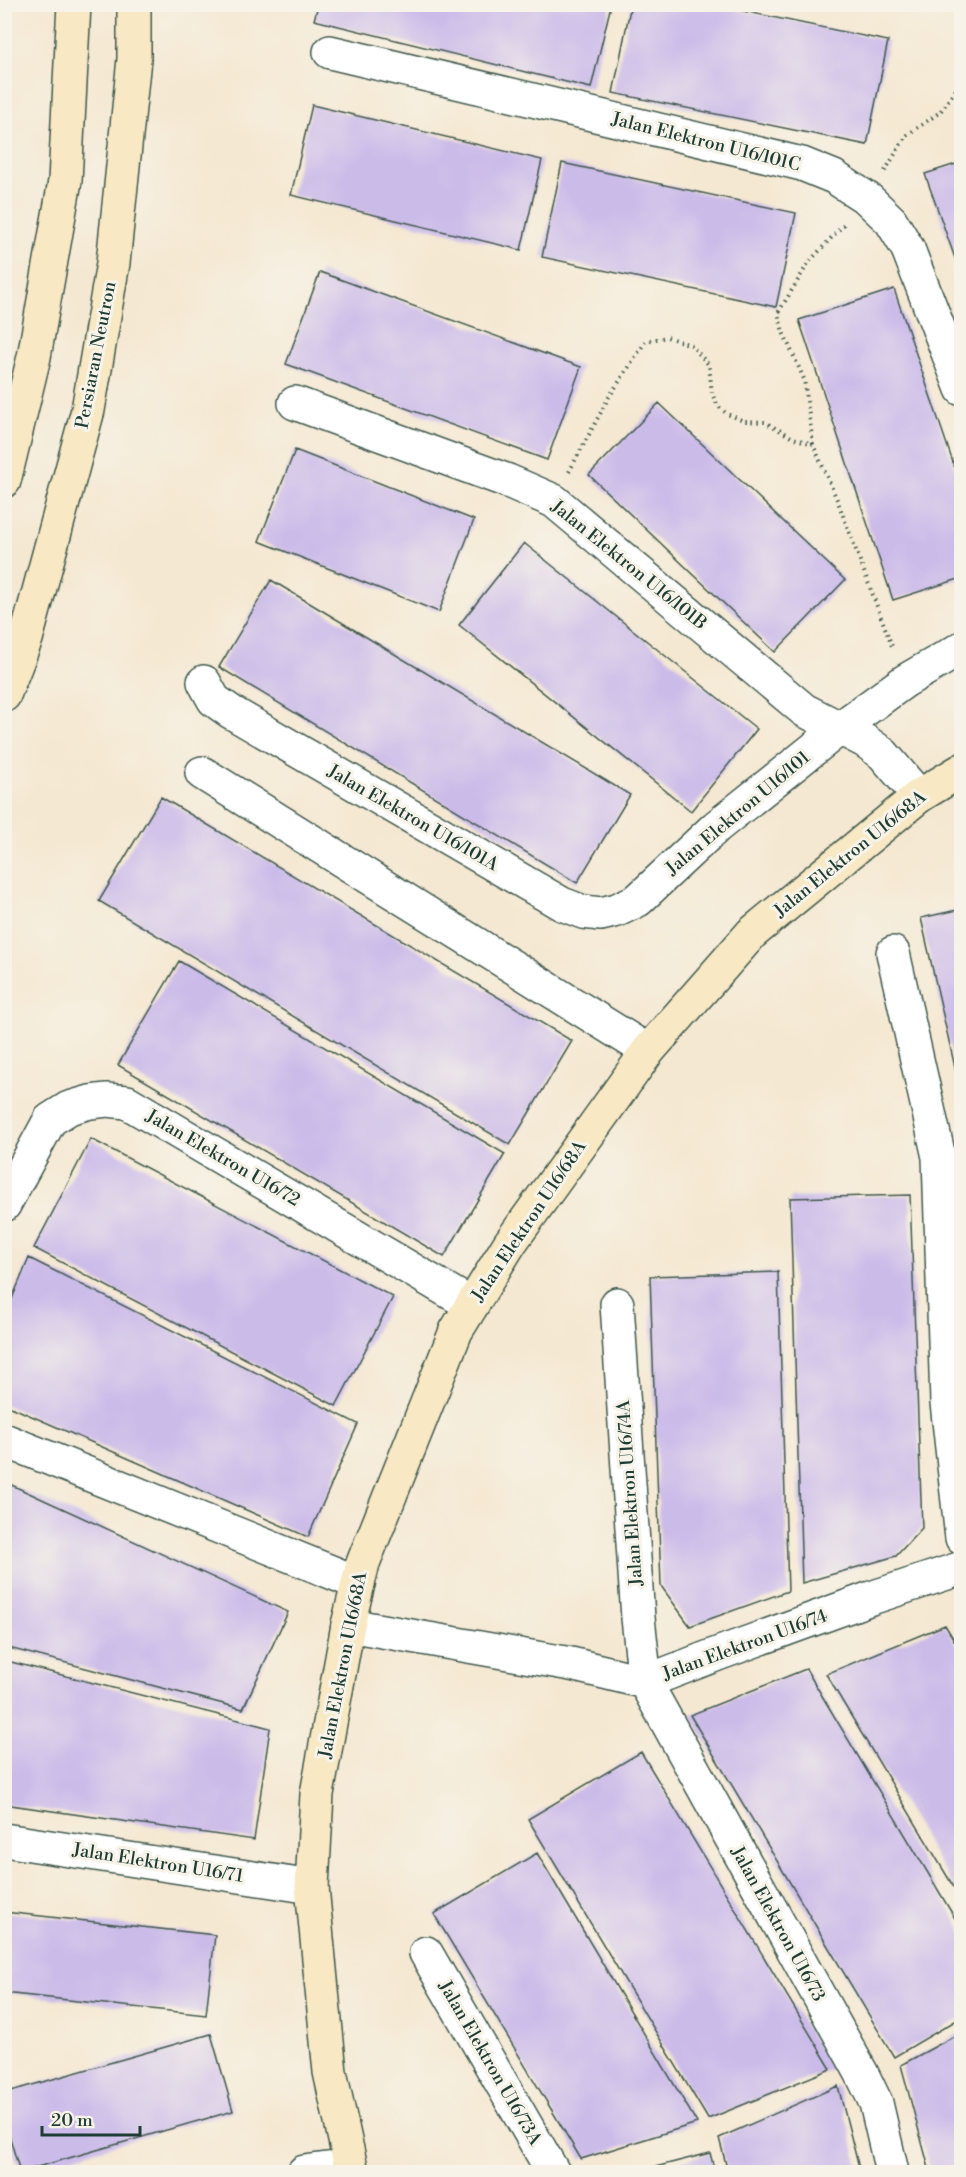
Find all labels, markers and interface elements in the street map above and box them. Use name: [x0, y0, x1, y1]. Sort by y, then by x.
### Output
street label: Jalan Elektron U16/101C: [608, 107, 803, 177]
street label: Persiaran Neutron: [70, 279, 122, 431]
street label: Jalan Elektron U16/101B: [546, 494, 712, 635]
street label: Jalan Elektron U16/101: [660, 746, 815, 881]
street label: Jalan Elektron U16/101A: [323, 759, 503, 877]
street label: Jalan Elektron U16/68A: [768, 785, 931, 923]
street label: Jalan Elektron U16/72: [141, 1104, 304, 1212]
street label: Jalan Elektron U16/68A: [466, 1136, 592, 1307]
street label: Jalan Elektron U16/74A: [612, 1399, 648, 1588]
street label: Jalan Elektron U16/68A: [313, 1569, 372, 1761]
street label: Jalan Elektron U16/74: [658, 1604, 831, 1686]
street label: Jalan Elektron U16/71: [70, 1838, 245, 1888]
street label: Jalan Elektron U16/73: [725, 1841, 830, 2006]
street label: Jalan Elektron U16/73A: [433, 1976, 547, 2150]
scale bar: [42, 2099, 140, 2137]
text: 20 m: [51, 2109, 93, 2132]

